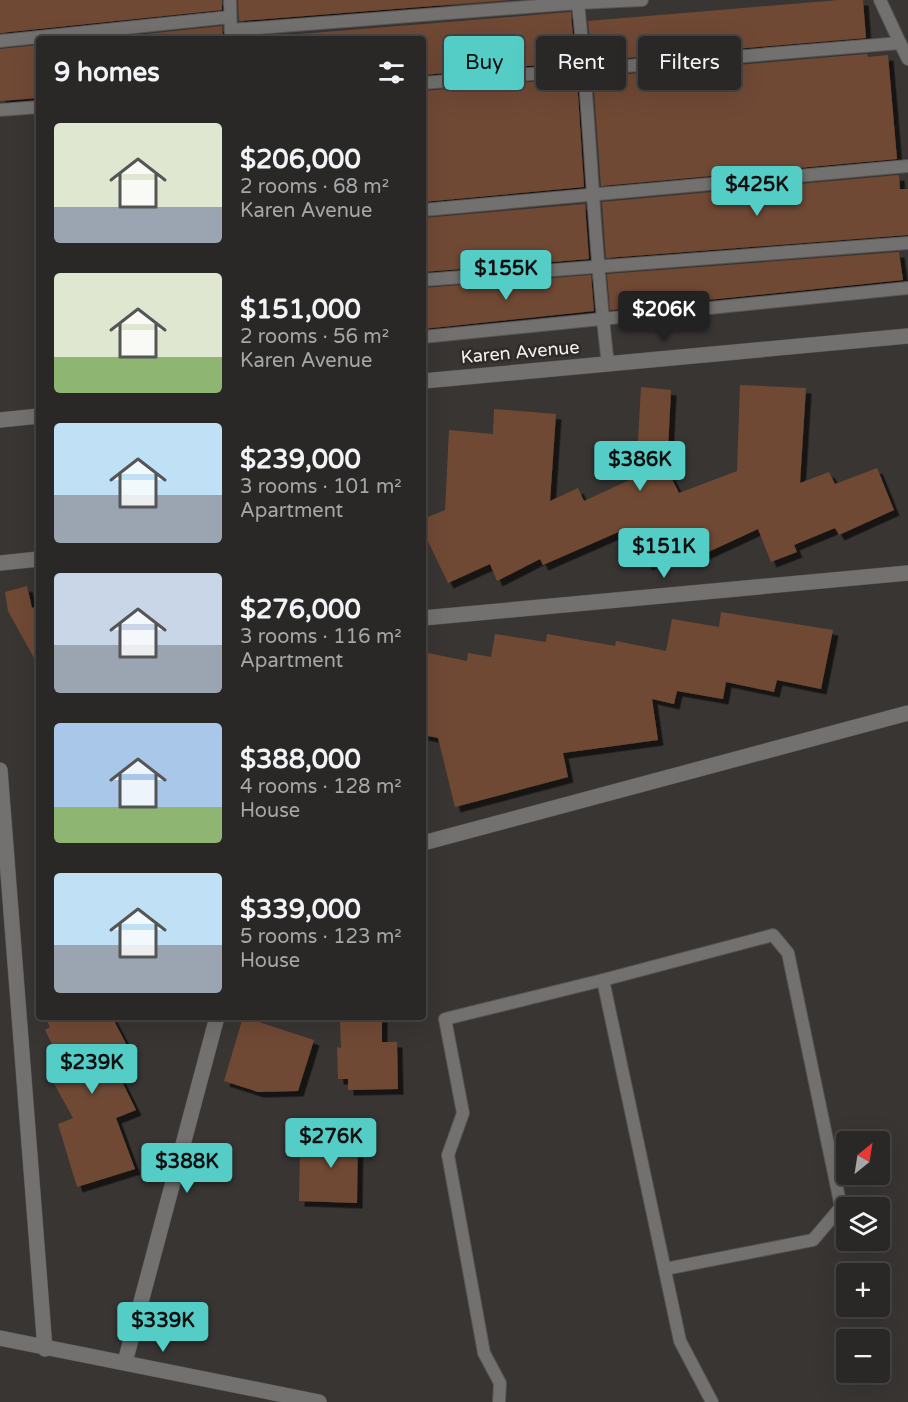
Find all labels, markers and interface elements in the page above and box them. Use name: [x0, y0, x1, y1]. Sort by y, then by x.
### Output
chip: Buy: [444, 36, 524, 90]
chip: Rent: [536, 36, 626, 90]
chip: Filters: [638, 36, 741, 90]
icon: filters: [375, 56, 408, 89]
text: 9 homes: [54, 57, 160, 88]
text: $206,000: [240, 144, 361, 175]
icon: home: [102, 147, 174, 219]
pin: $425K: [715, 166, 799, 217]
text: $425K: [725, 173, 789, 197]
text: 2 rooms · 68 m²: [240, 175, 389, 199]
text: Karen Avenue: [240, 199, 372, 223]
pin: $155K: [464, 250, 548, 301]
text: $155K: [474, 257, 538, 281]
pin: $206K: [622, 291, 706, 342]
text: $151,000: [240, 294, 361, 325]
icon: home: [102, 297, 174, 369]
text: $206K: [632, 298, 696, 322]
text: 2 rooms · 56 m²: [240, 325, 389, 349]
street label: Karen Avenue: [460, 336, 580, 368]
text: Karen Avenue: [240, 349, 372, 373]
pin: $386K: [598, 441, 682, 492]
text: $239,000: [240, 444, 361, 475]
icon: home: [102, 447, 174, 519]
text: $386K: [608, 448, 672, 472]
text: 3 rooms · 101 m²: [240, 475, 402, 499]
text: Apartment: [240, 499, 343, 523]
pin: $151K: [622, 528, 706, 579]
text: $151K: [632, 535, 696, 559]
text: $276,000: [240, 594, 361, 625]
icon: home: [102, 597, 174, 669]
text: 3 rooms · 116 m²: [240, 625, 402, 649]
text: Apartment: [240, 649, 343, 673]
text: $388,000: [240, 744, 361, 775]
icon: home: [102, 747, 174, 819]
text: 4 rooms · 128 m²: [240, 775, 402, 799]
text: House: [240, 799, 300, 823]
text: $339,000: [240, 894, 361, 925]
icon: home: [102, 897, 174, 969]
text: 5 rooms · 123 m²: [240, 925, 402, 949]
text: House: [240, 949, 300, 973]
pin: $239K: [50, 1044, 134, 1095]
text: $239K: [60, 1051, 124, 1075]
pin: $276K: [289, 1118, 373, 1169]
text: $276K: [299, 1125, 363, 1149]
north arrow: [836, 1131, 890, 1185]
map controls: [836, 1131, 890, 1383]
pin: $388K: [145, 1143, 229, 1194]
text: $388K: [155, 1150, 219, 1174]
button: layers: [836, 1197, 890, 1251]
button: +: [836, 1263, 890, 1317]
pin: $339K: [121, 1302, 205, 1353]
text: $339K: [131, 1309, 195, 1333]
button: −: [836, 1329, 890, 1383]

